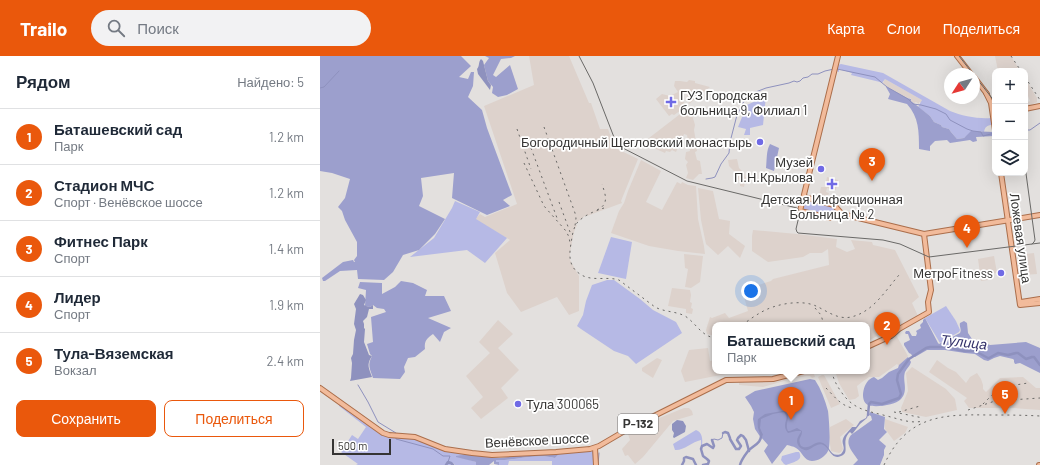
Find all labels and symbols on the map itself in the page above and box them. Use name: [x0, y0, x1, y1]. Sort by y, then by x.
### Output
north arrow: [944, 68, 980, 104]
place label: ГУЗ Городская больница 9, Филиал 1: [680, 87, 807, 118]
marker: ГУЗ Городская больница 9, Филиал 1: [665, 96, 677, 108]
place label: Богородичный Щегловский монастырь: [521, 134, 752, 150]
marker: Богородичный Щегловский монастырь: [755, 137, 765, 147]
pin: 3: [859, 148, 885, 181]
place label: Музей П.Н.Крылова: [734, 154, 814, 185]
marker: Музей П.Н.Крылова: [816, 164, 826, 174]
marker: Детская Инфекционная Больница № 2: [826, 178, 838, 190]
place label: Детская Инфекционная Больница № 2: [761, 191, 903, 222]
street label: Ложевая улица: [1007, 192, 1035, 285]
pin: 4: [954, 215, 980, 248]
place label: МетроFitness: [913, 265, 993, 281]
marker: МетроFitness: [996, 268, 1006, 278]
your location: [741, 281, 761, 301]
pin: 2: [874, 312, 900, 345]
water label: Тулица: [940, 330, 988, 353]
pin: 5: [992, 381, 1018, 414]
pin: 1: [778, 387, 804, 420]
place label: Тула 300065: [526, 396, 599, 412]
marker: Тула 300065: [513, 399, 523, 409]
road number: Р-132: [618, 414, 658, 434]
street label: Венёвское шоссе: [484, 429, 590, 451]
scale bar: [332, 437, 391, 456]

